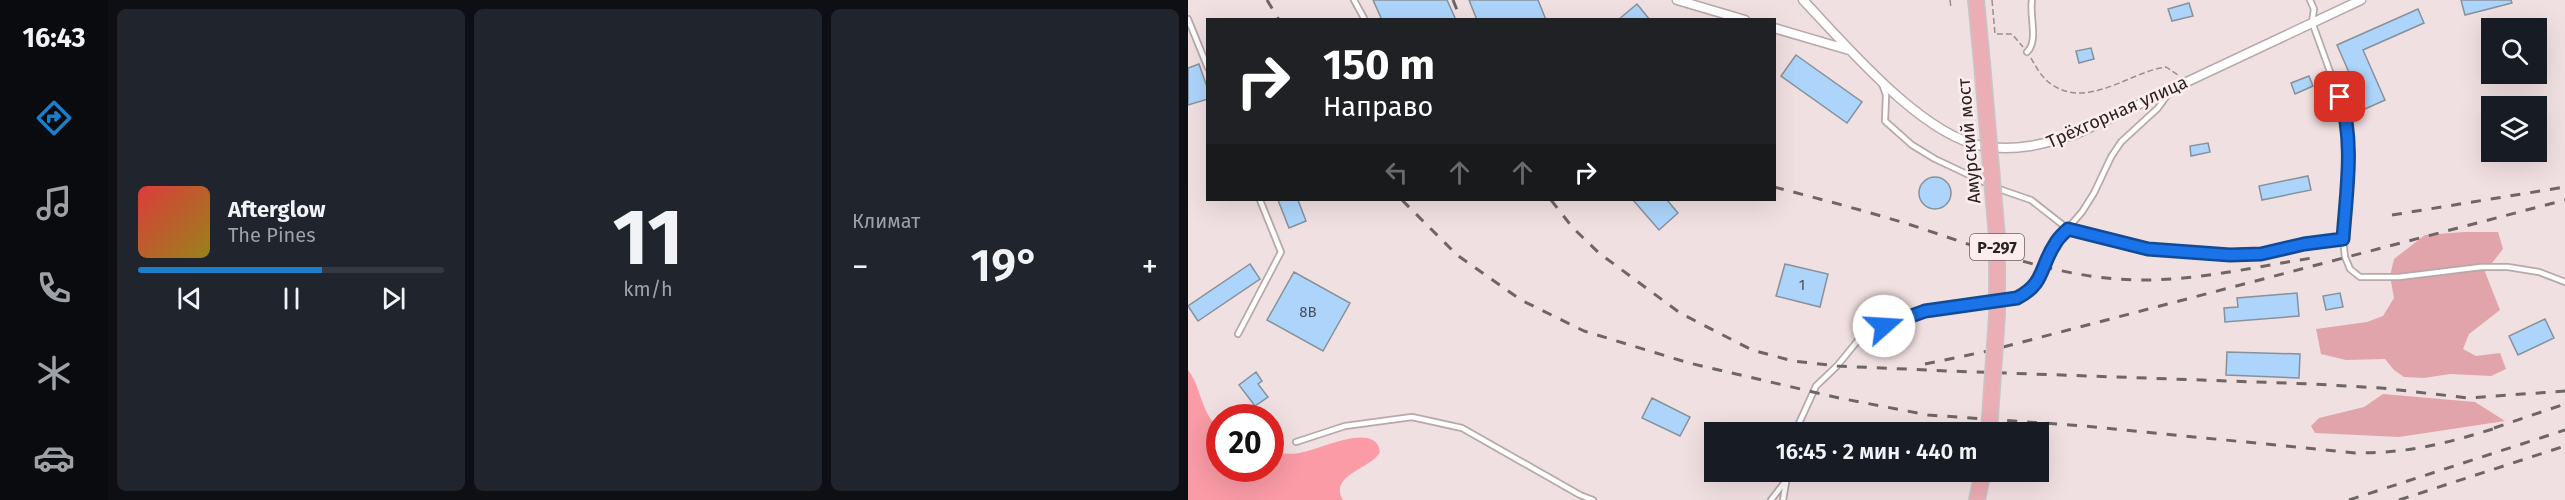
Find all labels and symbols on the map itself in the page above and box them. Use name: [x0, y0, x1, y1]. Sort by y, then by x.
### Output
street label: Трёхгорная улица: [2043, 71, 2191, 153]
pin: [2314, 71, 2365, 122]
street label: Амурский мост: [1952, 77, 1985, 204]
road number: Р-297: [1970, 234, 2024, 260]
house number: 1: [1799, 276, 1805, 294]
position arrow: [1852, 294, 1916, 358]
house number: 8В: [1299, 303, 1317, 321]
speed limit sign: 20: [1206, 404, 1284, 482]

